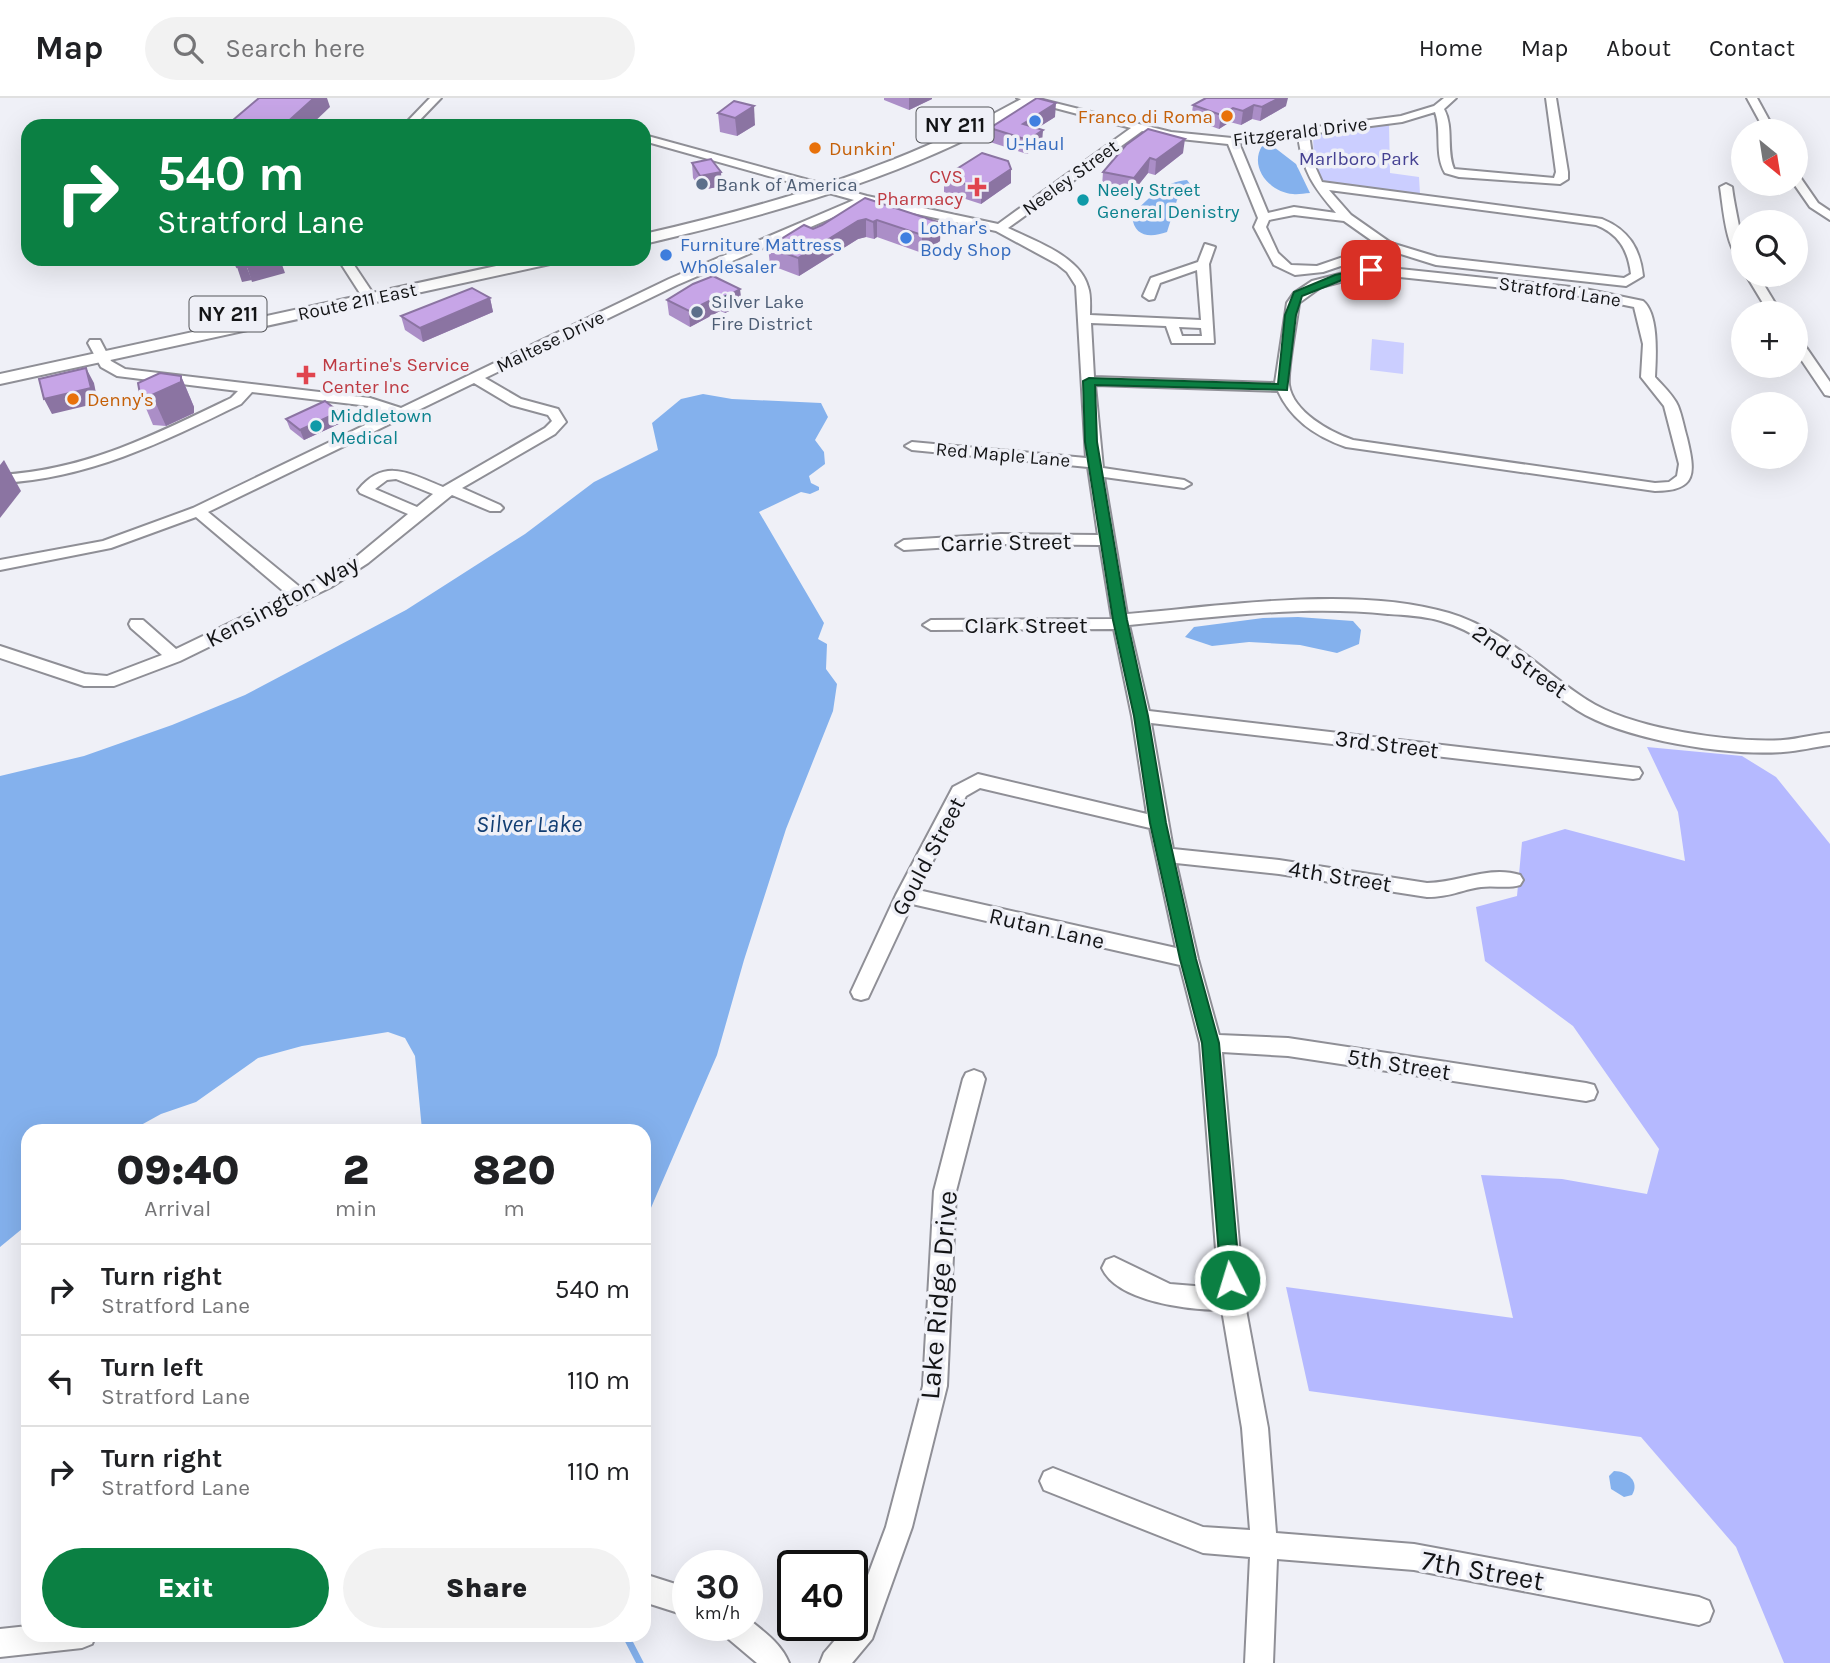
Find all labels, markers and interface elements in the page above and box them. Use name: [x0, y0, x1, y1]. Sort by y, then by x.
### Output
search box: [145, 17, 635, 80]
text: Map: [35, 29, 103, 67]
icon: search: [169, 29, 207, 67]
text: Search here: [225, 33, 365, 64]
text: Home: [1419, 34, 1483, 62]
text: Map: [1521, 34, 1568, 62]
text: About: [1606, 34, 1671, 62]
text: Contact: [1709, 34, 1795, 62]
place label: Franco di Roma: [1078, 106, 1213, 128]
road number: NY 211: [916, 108, 993, 142]
marker: Franco di Roma: [1219, 108, 1235, 124]
marker: U-Haul: [1027, 113, 1043, 129]
street label: Fitzgerald Drive: [1232, 113, 1368, 151]
north arrow: [1731, 119, 1808, 196]
map controls: [1731, 119, 1808, 469]
place label: U-Haul: [1005, 133, 1065, 155]
street label: Neeley Street: [1018, 136, 1123, 220]
place label: Dunkin': [829, 138, 895, 160]
marker: Dunkin': [807, 140, 823, 156]
text: 540 m: [157, 145, 305, 202]
icon: right: [42, 147, 133, 238]
park label: Marlboro Park: [1299, 148, 1420, 170]
place label: CVS Pharmacy: [877, 166, 963, 210]
place label: Bank of America: [716, 174, 858, 196]
marker: Bank of America: [694, 176, 710, 192]
marker: CVS Pharmacy: [969, 179, 985, 195]
place label: Neely Street General Denistry: [1097, 179, 1240, 223]
marker: Neely Street General Denistry: [1075, 192, 1091, 208]
text: Stratford Lane: [157, 204, 365, 241]
button: search: [1731, 210, 1808, 287]
place label: Lothar's Body Shop: [920, 217, 1011, 261]
marker: Lothar's Body Shop: [898, 230, 914, 246]
place label: Furniture Mattress Wholesaler: [680, 234, 842, 278]
pin: [1341, 240, 1401, 300]
marker: Furniture Mattress Wholesaler: [658, 247, 674, 263]
icon: arrive: [1352, 251, 1390, 289]
street label: Stratford Lane: [1497, 273, 1622, 311]
street label: Route 211 East: [296, 279, 419, 325]
place label: Silver Lake Fire District: [711, 291, 813, 335]
road number: NY 211: [190, 296, 266, 332]
button: +: [1731, 301, 1808, 378]
marker: Silver Lake Fire District: [689, 304, 705, 320]
street label: Maltese Drive: [493, 306, 608, 378]
place label: Martine's Service Center Inc: [322, 354, 469, 398]
marker: Martine's Service Center Inc: [296, 365, 316, 385]
place label: Denny's: [87, 389, 154, 411]
marker: Denny's: [65, 391, 81, 407]
button: −: [1731, 392, 1808, 469]
place label: Middletown Medical: [330, 405, 432, 449]
marker: Middletown Medical: [308, 418, 324, 434]
street label: Red Maple Lane: [935, 438, 1071, 472]
street label: Carrie Street: [940, 528, 1072, 557]
street label: Kensington Way: [201, 550, 364, 653]
street label: Clark Street: [964, 612, 1088, 639]
street label: 2nd Street: [1467, 619, 1573, 704]
street label: 3rd Street: [1334, 725, 1441, 764]
street label: Gould Street: [886, 792, 971, 920]
water label: Silver Lake: [476, 810, 582, 838]
street label: 4th Street: [1286, 855, 1394, 898]
street label: Rutan Lane: [986, 902, 1107, 955]
street label: 5th Street: [1345, 1043, 1453, 1086]
text: 09:40: [116, 1145, 239, 1195]
text: 2: [343, 1145, 369, 1195]
text: 820: [472, 1145, 556, 1195]
street label: Lake Ridge Drive: [913, 1189, 964, 1401]
text: Arrival: [144, 1195, 212, 1222]
text: min: [335, 1195, 377, 1222]
text: m: [503, 1195, 525, 1222]
position arrow: [1193, 1243, 1267, 1317]
text: Turn right: [101, 1261, 222, 1292]
icon: right: [42, 1271, 80, 1309]
text: 540 m: [555, 1274, 630, 1305]
text: Stratford Lane: [101, 1292, 250, 1319]
text: Turn left: [101, 1352, 203, 1383]
icon: left: [42, 1362, 80, 1400]
text: 110 m: [567, 1365, 630, 1396]
text: Stratford Lane: [101, 1383, 250, 1410]
text: Turn right: [101, 1443, 222, 1474]
icon: right: [42, 1453, 80, 1491]
text: 110 m: [567, 1456, 630, 1487]
text: Stratford Lane: [101, 1474, 250, 1501]
street label: 7th Street: [1419, 1543, 1547, 1598]
button: Exit: [42, 1548, 329, 1628]
button: Share: [343, 1548, 630, 1628]
speed limit sign: 40: [777, 1550, 868, 1641]
text: 30: [696, 1566, 739, 1607]
text: km/h: [695, 1602, 740, 1624]

